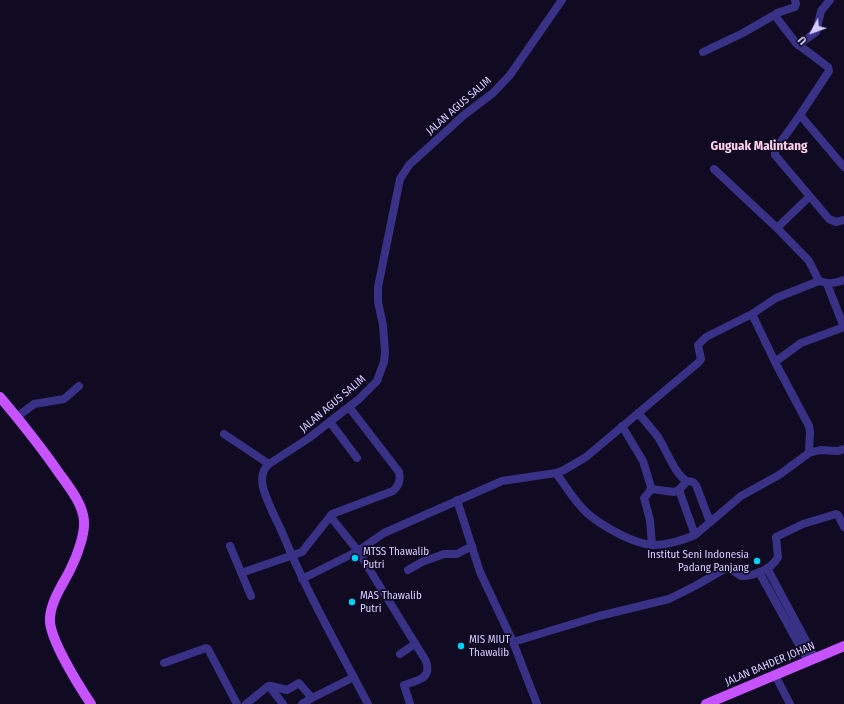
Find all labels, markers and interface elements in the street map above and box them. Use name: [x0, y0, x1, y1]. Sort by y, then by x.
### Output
north arrow: [792, 12, 832, 52]
text: U: [796, 33, 810, 47]
street label: JALAN AGUS SALIM: [424, 74, 494, 138]
district label: Guguak Malintang: [711, 138, 807, 154]
street label: JALAN AGUS SALIM: [297, 373, 369, 435]
place label: MTSS Thawalib Putri: [363, 545, 429, 571]
place label: Institut Seni Indonesia Padang Panjang: [647, 548, 749, 574]
marker: MTSS Thawalib Putri: [350, 553, 360, 563]
marker: Institut Seni Indonesia Padang Panjang: [752, 556, 762, 566]
place label: MAS Thawalib Putri: [360, 589, 422, 615]
marker: MAS Thawalib Putri: [347, 597, 357, 607]
place label: MIS MIUT Thawalib: [469, 633, 510, 659]
street label: JALAN BAHDER JOHAN: [723, 639, 817, 689]
marker: MIS MIUT Thawalib: [456, 641, 466, 651]

